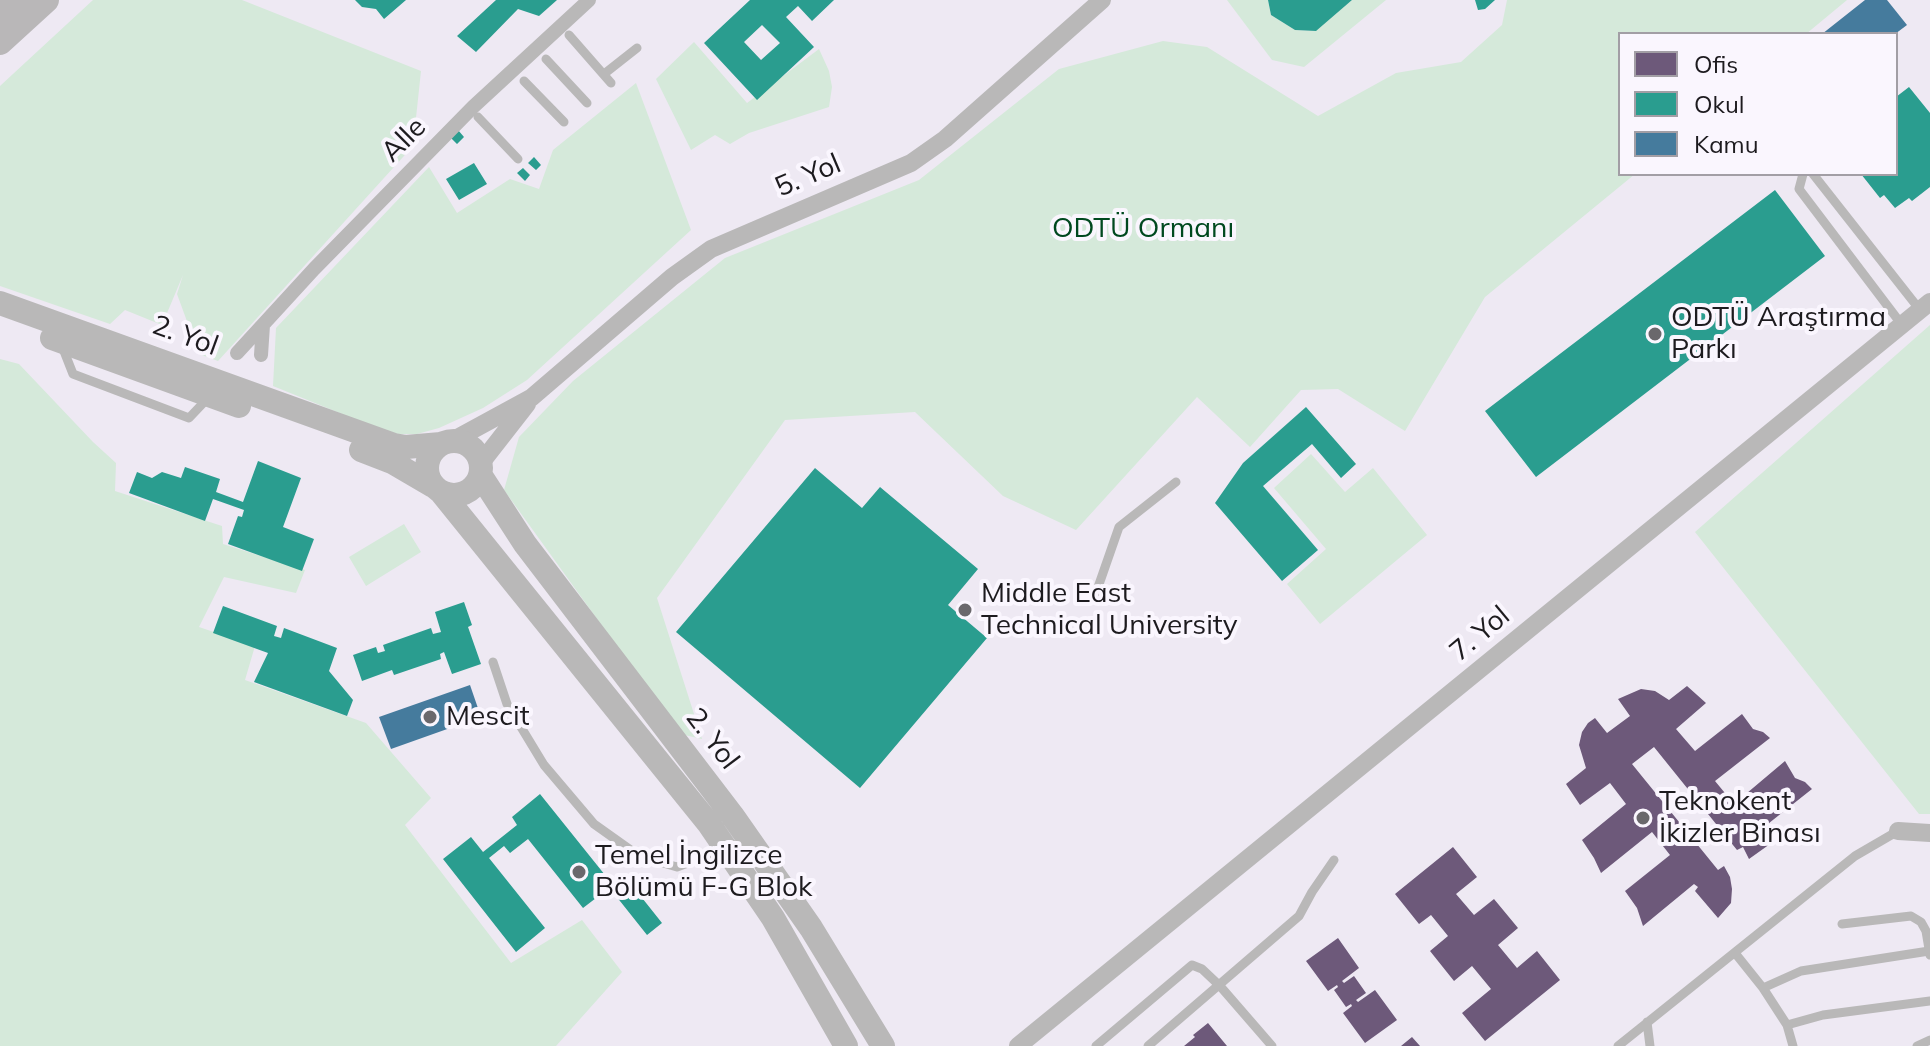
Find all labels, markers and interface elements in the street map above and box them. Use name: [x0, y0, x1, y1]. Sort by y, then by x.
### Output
legend: [1618, 32, 1898, 176]
text: Ofis: [1694, 49, 1738, 79]
text: Okul: [1694, 89, 1744, 119]
street label: Alle: [375, 111, 433, 169]
text: Kamu: [1694, 129, 1759, 159]
street label: 5. Yol: [770, 147, 846, 205]
park label: ODTÜ Ormanı: [1052, 212, 1234, 246]
place label: ODTÜ Araştırma Parkı: [1671, 301, 1886, 367]
street label: 2. Yol: [147, 309, 223, 363]
marker: ODTÜ Araştırma Parkı: [1646, 325, 1664, 343]
place label: Middle East Technical University: [981, 577, 1238, 643]
street label: 7. Yol: [1443, 599, 1517, 669]
marker: Middle East Technical University: [956, 601, 974, 619]
place label: Mescit: [446, 700, 529, 734]
street label: 2. Yol: [678, 702, 746, 776]
marker: Mescit: [421, 708, 439, 726]
place label: Teknokent İkizler Binası: [1659, 785, 1821, 851]
marker: Teknokent İkizler Binası: [1634, 809, 1652, 827]
place label: Temel İngilizce Bölümü F-G Blok: [595, 839, 812, 905]
marker: Temel İngilizce Bölümü F-G Blok: [570, 863, 588, 881]

